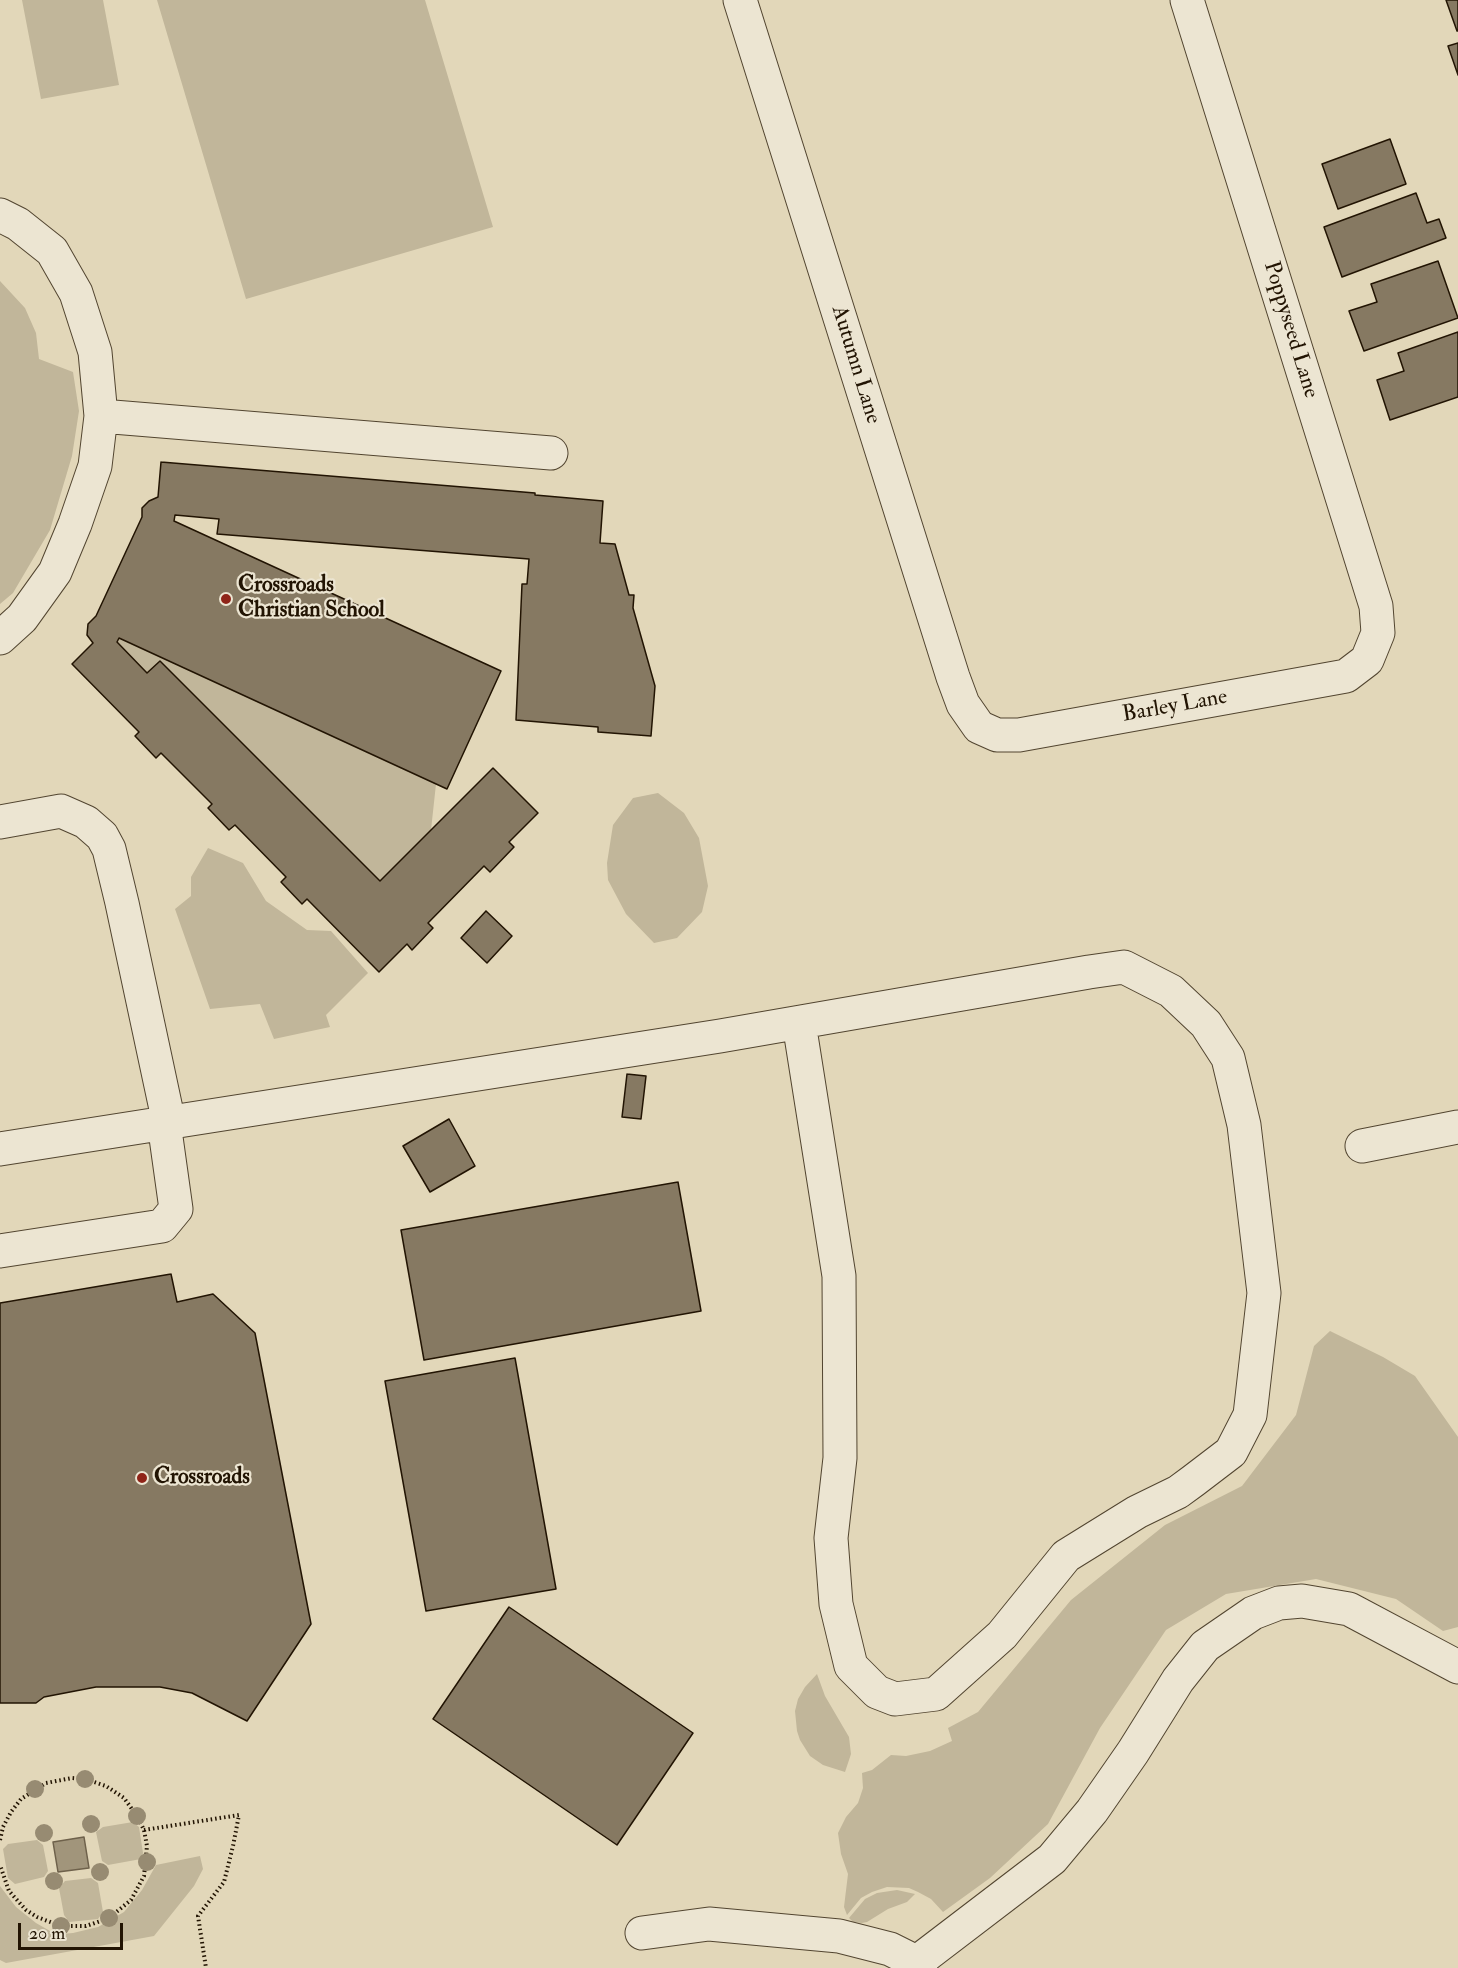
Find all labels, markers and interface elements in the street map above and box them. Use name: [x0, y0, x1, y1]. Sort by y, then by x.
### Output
street label: Poppyseed Lane: [1257, 258, 1323, 402]
street label: Autumn Lane: [825, 303, 885, 427]
place label: Crossroads Christian School: [238, 573, 385, 624]
marker: Crossroads Christian School: [219, 592, 233, 606]
street label: Barley Lane: [1120, 685, 1230, 729]
place label: Crossroads: [154, 1465, 250, 1491]
marker: Crossroads: [135, 1471, 149, 1485]
scale bar: [21, 1911, 126, 1949]
text: 20 m: [29, 1922, 65, 1945]

